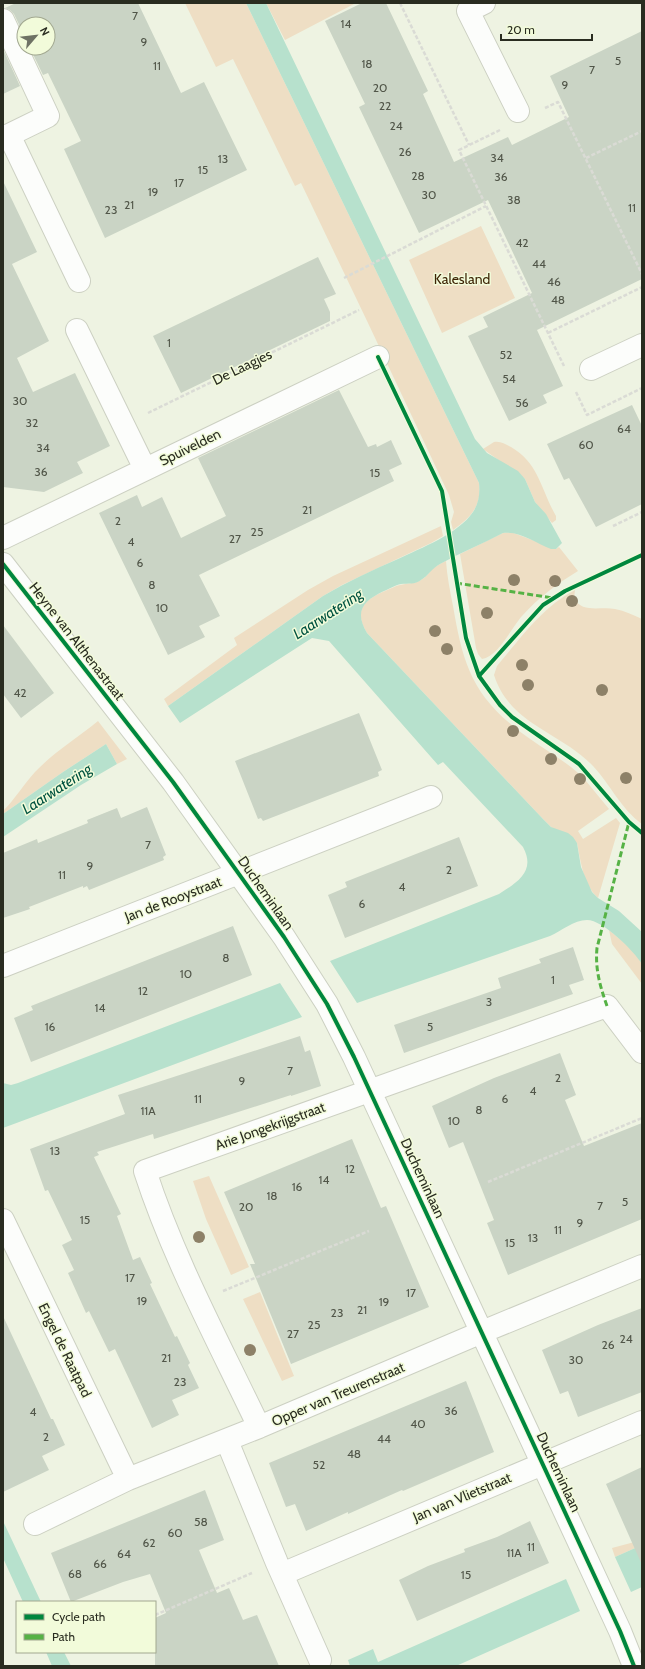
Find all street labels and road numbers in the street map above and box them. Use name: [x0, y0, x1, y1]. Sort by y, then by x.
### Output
street label: De Laagjes: [209, 345, 275, 389]
street label: Spuivelden: [156, 424, 224, 470]
street label: Heyne van Althenastraat: [25, 578, 129, 704]
street label: Ducheminlaan: [234, 853, 298, 934]
street label: Jan de Rooystraat: [121, 872, 224, 926]
street label: Arie Jongekrijgstraat: [212, 1098, 328, 1154]
street label: Ducheminlaan: [397, 1135, 449, 1221]
street label: Engel de Raatpad: [34, 1300, 96, 1400]
street label: Opper van Treurenstraat: [269, 1358, 407, 1430]
street label: Ducheminlaan: [533, 1429, 585, 1515]
street label: Jan van Vlietstraat: [409, 1468, 514, 1526]

